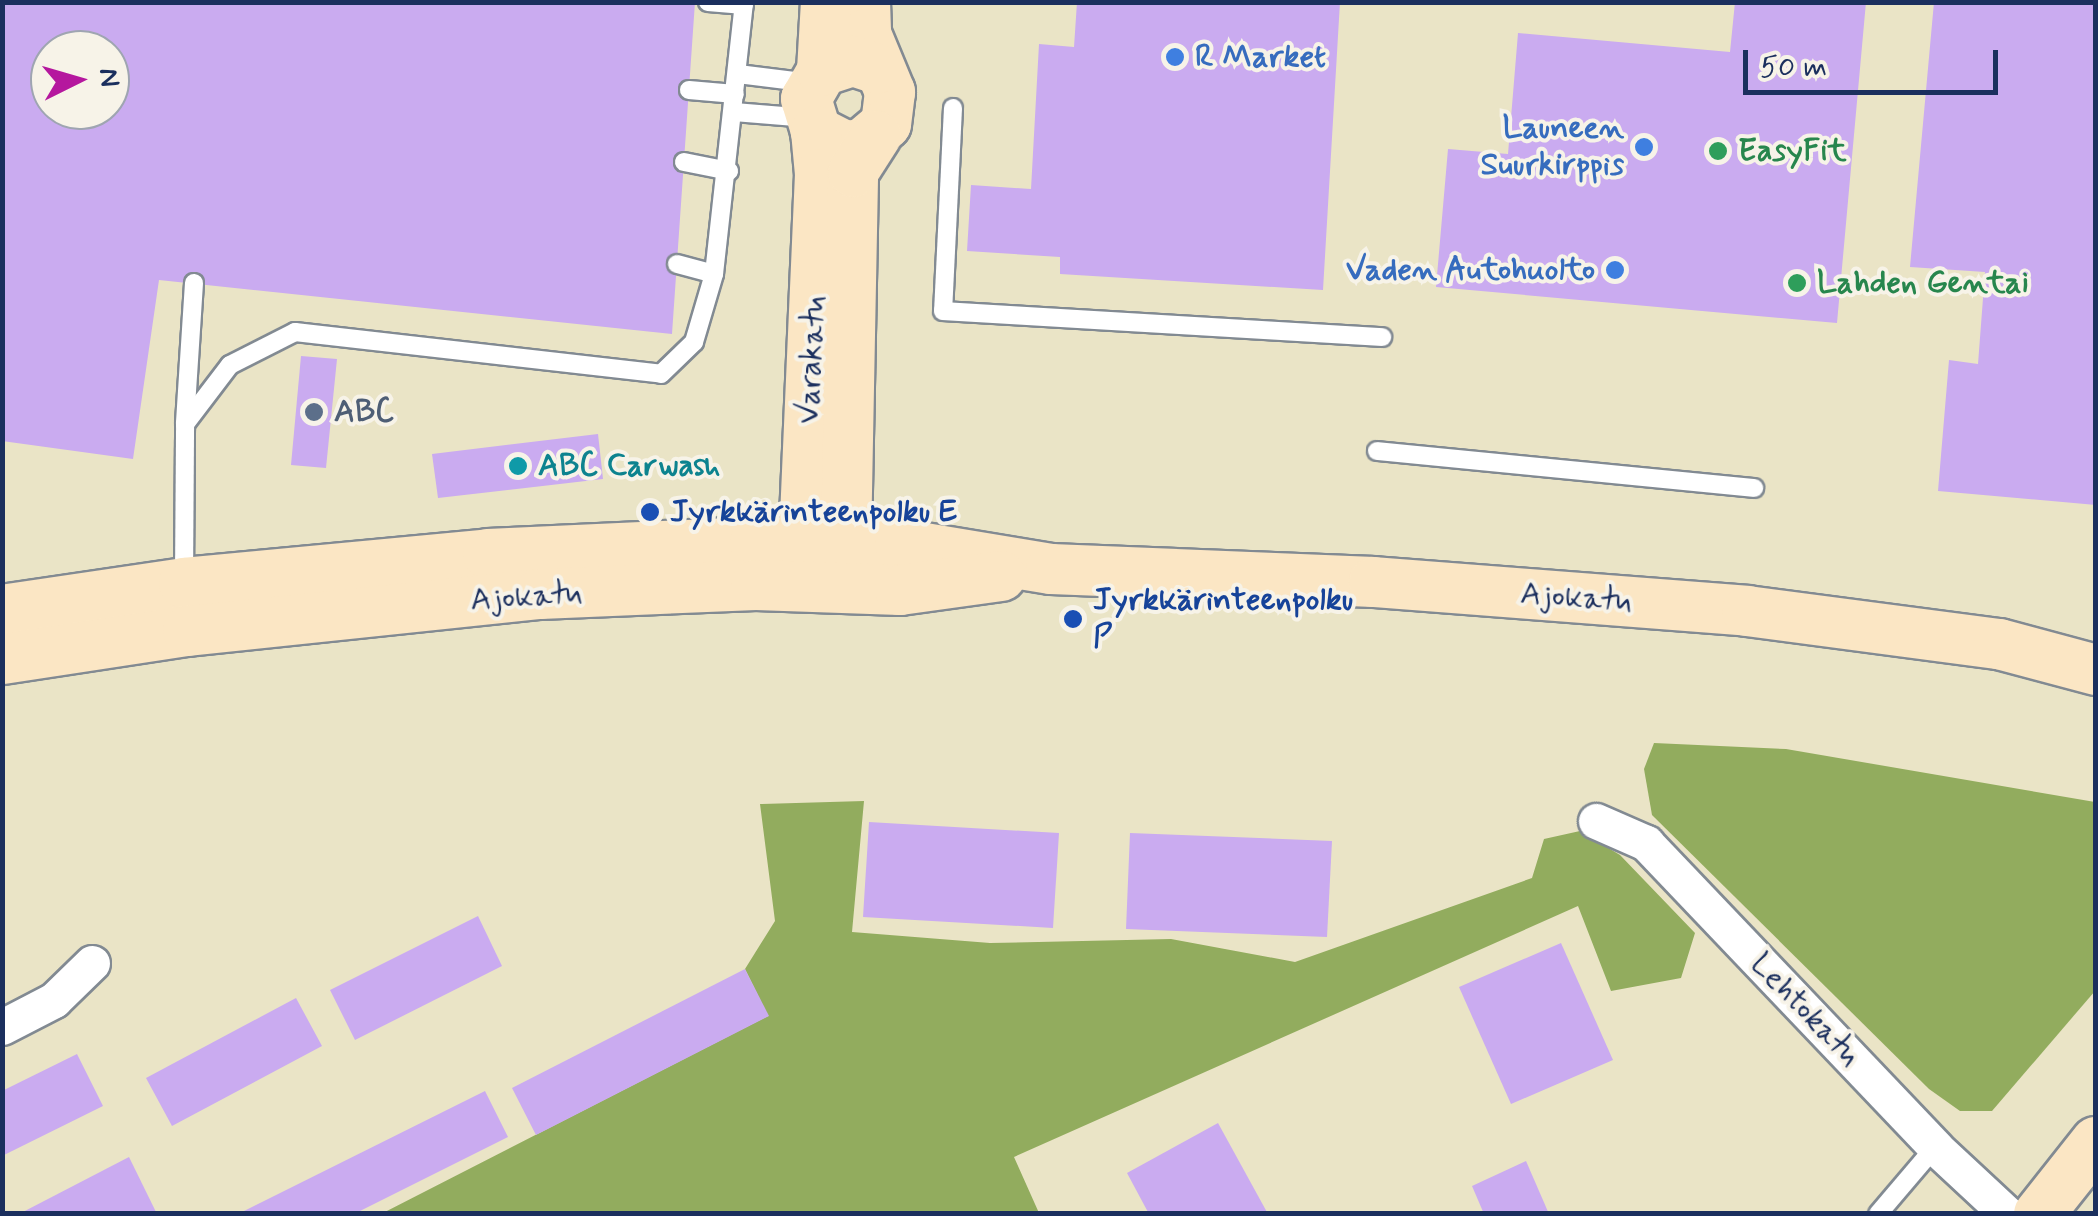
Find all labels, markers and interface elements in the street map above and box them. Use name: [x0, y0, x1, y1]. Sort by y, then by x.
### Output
north arrow: [30, 30, 130, 130]
scale bar: [1748, 30, 2003, 92]
place label: R Market: [1195, 38, 1329, 76]
marker: R Market: [1164, 46, 1186, 68]
text: 50 m: [1760, 48, 1827, 87]
text: N: [89, 67, 128, 88]
place label: Launeen Suurkirppis: [1480, 110, 1624, 185]
place label: EasyFit: [1738, 132, 1847, 170]
marker: Launeen Suurkirppis: [1633, 136, 1655, 158]
marker: EasyFit: [1707, 140, 1729, 162]
place label: Vaden Autohuolto: [1354, 251, 1595, 289]
marker: Vaden Autohuolto: [1604, 259, 1626, 281]
place label: Lahden Gentai: [1817, 264, 2018, 302]
marker: Lahden Gentai: [1786, 272, 1808, 294]
street label: Varakatu: [789, 295, 835, 425]
place label: ABC: [334, 393, 394, 431]
marker: ABC: [303, 401, 325, 423]
place label: ABC Carwash: [538, 447, 727, 485]
marker: ABC Carwash: [507, 455, 529, 477]
place label: Jyrkkärinteenpolku E: [670, 493, 957, 531]
marker: Jyrkkärinteenpolku E: [639, 501, 661, 523]
street label: Ajokatu: [469, 574, 583, 620]
street label: Ajokatu: [1519, 575, 1633, 621]
place label: Jyrkkärinteenpolku P: [1093, 582, 1353, 657]
marker: Jyrkkärinteenpolku P: [1062, 608, 1084, 630]
street label: Lehtokatu: [1742, 945, 1868, 1075]

